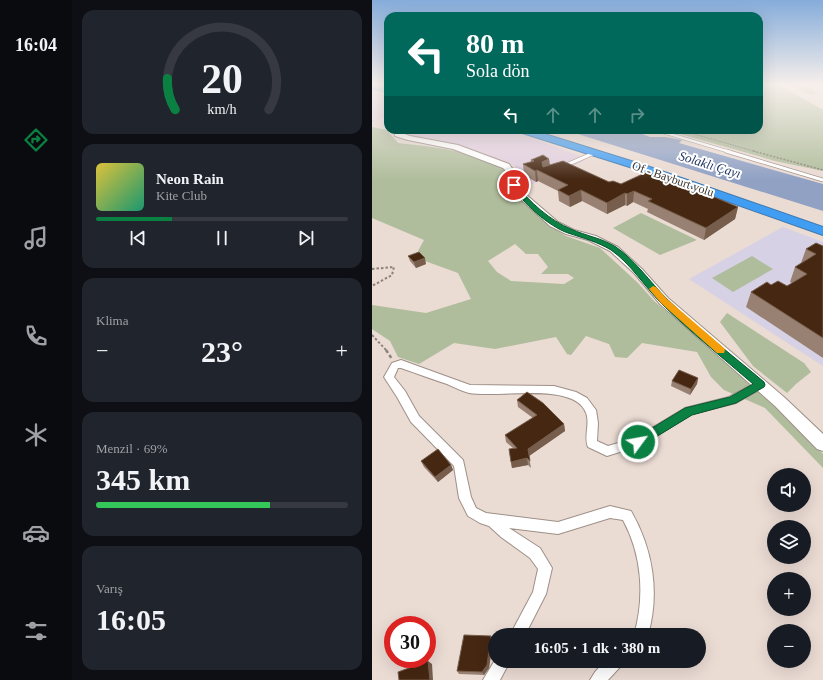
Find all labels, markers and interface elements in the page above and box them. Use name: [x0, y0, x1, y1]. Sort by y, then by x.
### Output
icon: left: [400, 28, 452, 80]
text: 80 m: [466, 28, 524, 59]
text: 16:04: [15, 35, 57, 55]
text: 20: [201, 56, 243, 102]
text: Sola dön: [466, 61, 530, 81]
text: km/h: [207, 101, 237, 117]
icon: left: [500, 104, 522, 126]
icon: ahead: [542, 104, 564, 126]
icon: ahead: [584, 104, 606, 126]
icon: right: [626, 104, 648, 126]
icon: directions: [22, 126, 50, 154]
water label: Solaklı Çayı: [677, 148, 743, 181]
street label: Of - Bayburt yolu: [630, 158, 716, 200]
pin: [497, 168, 531, 202]
text: Neon Rain: [156, 171, 224, 187]
icon: arrive: [503, 174, 525, 196]
text: Kite Club: [156, 188, 207, 203]
icon: music: [22, 224, 50, 252]
icon: previous: [127, 227, 149, 249]
icon: pause: [211, 227, 233, 249]
icon: next: [295, 227, 317, 249]
text: Klima: [96, 313, 129, 328]
icon: phone: [22, 322, 50, 350]
text: 23°: [201, 335, 243, 368]
text: −: [96, 338, 108, 363]
text: +: [336, 338, 348, 363]
icon: climate: [22, 421, 50, 449]
position arrow: [617, 421, 659, 463]
text: Menzil · 69%: [96, 441, 167, 456]
text: 345 km: [96, 463, 190, 496]
map controls: [767, 468, 811, 668]
button: sound: [767, 468, 811, 512]
icon: car: [22, 519, 50, 547]
button: layers: [767, 520, 811, 564]
button: +: [767, 572, 811, 616]
text: Varış: [96, 581, 123, 596]
text: 16:05: [96, 603, 166, 636]
speed limit sign: 30: [384, 616, 436, 668]
icon: filters: [22, 617, 50, 645]
button: −: [767, 624, 811, 668]
text: 16:05 · 1 dk · 380 m: [534, 640, 660, 656]

